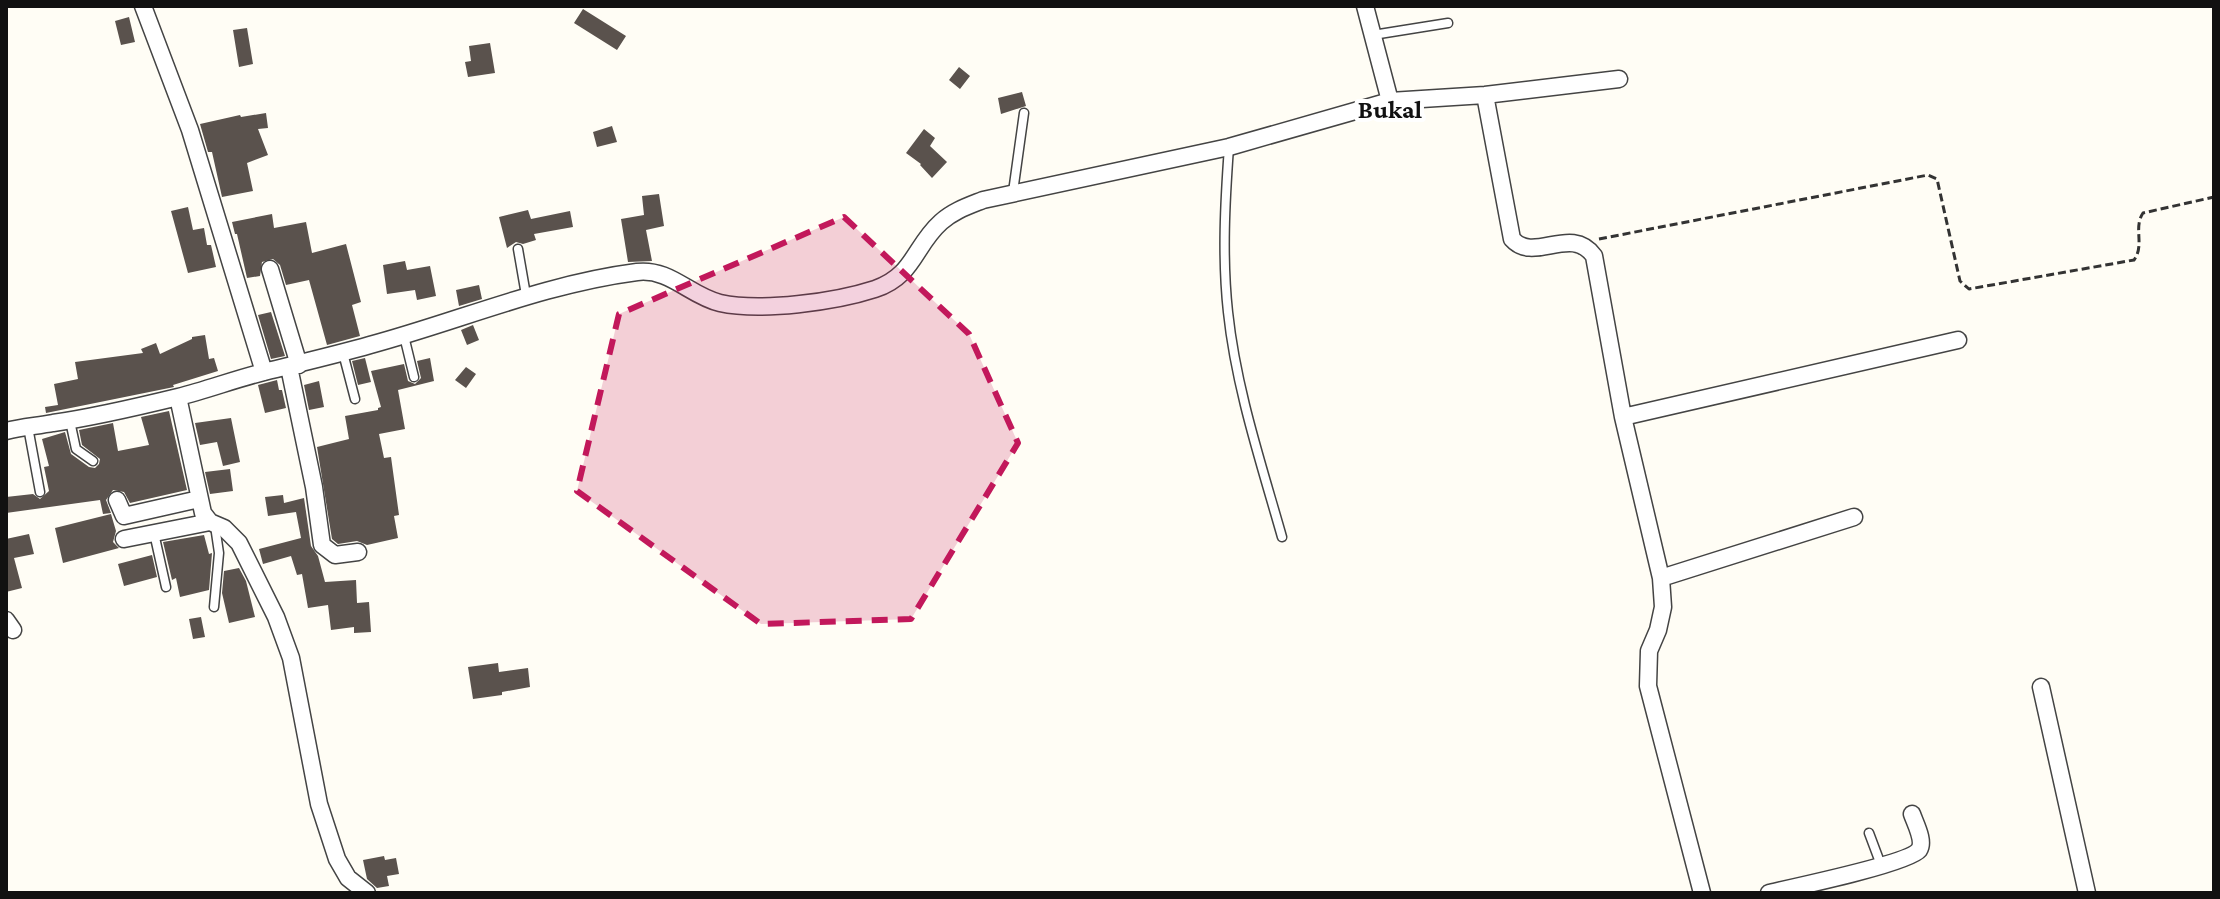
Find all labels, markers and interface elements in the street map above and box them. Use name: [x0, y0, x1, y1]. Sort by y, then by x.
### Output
district label: Bukal: [1358, 95, 1423, 124]

